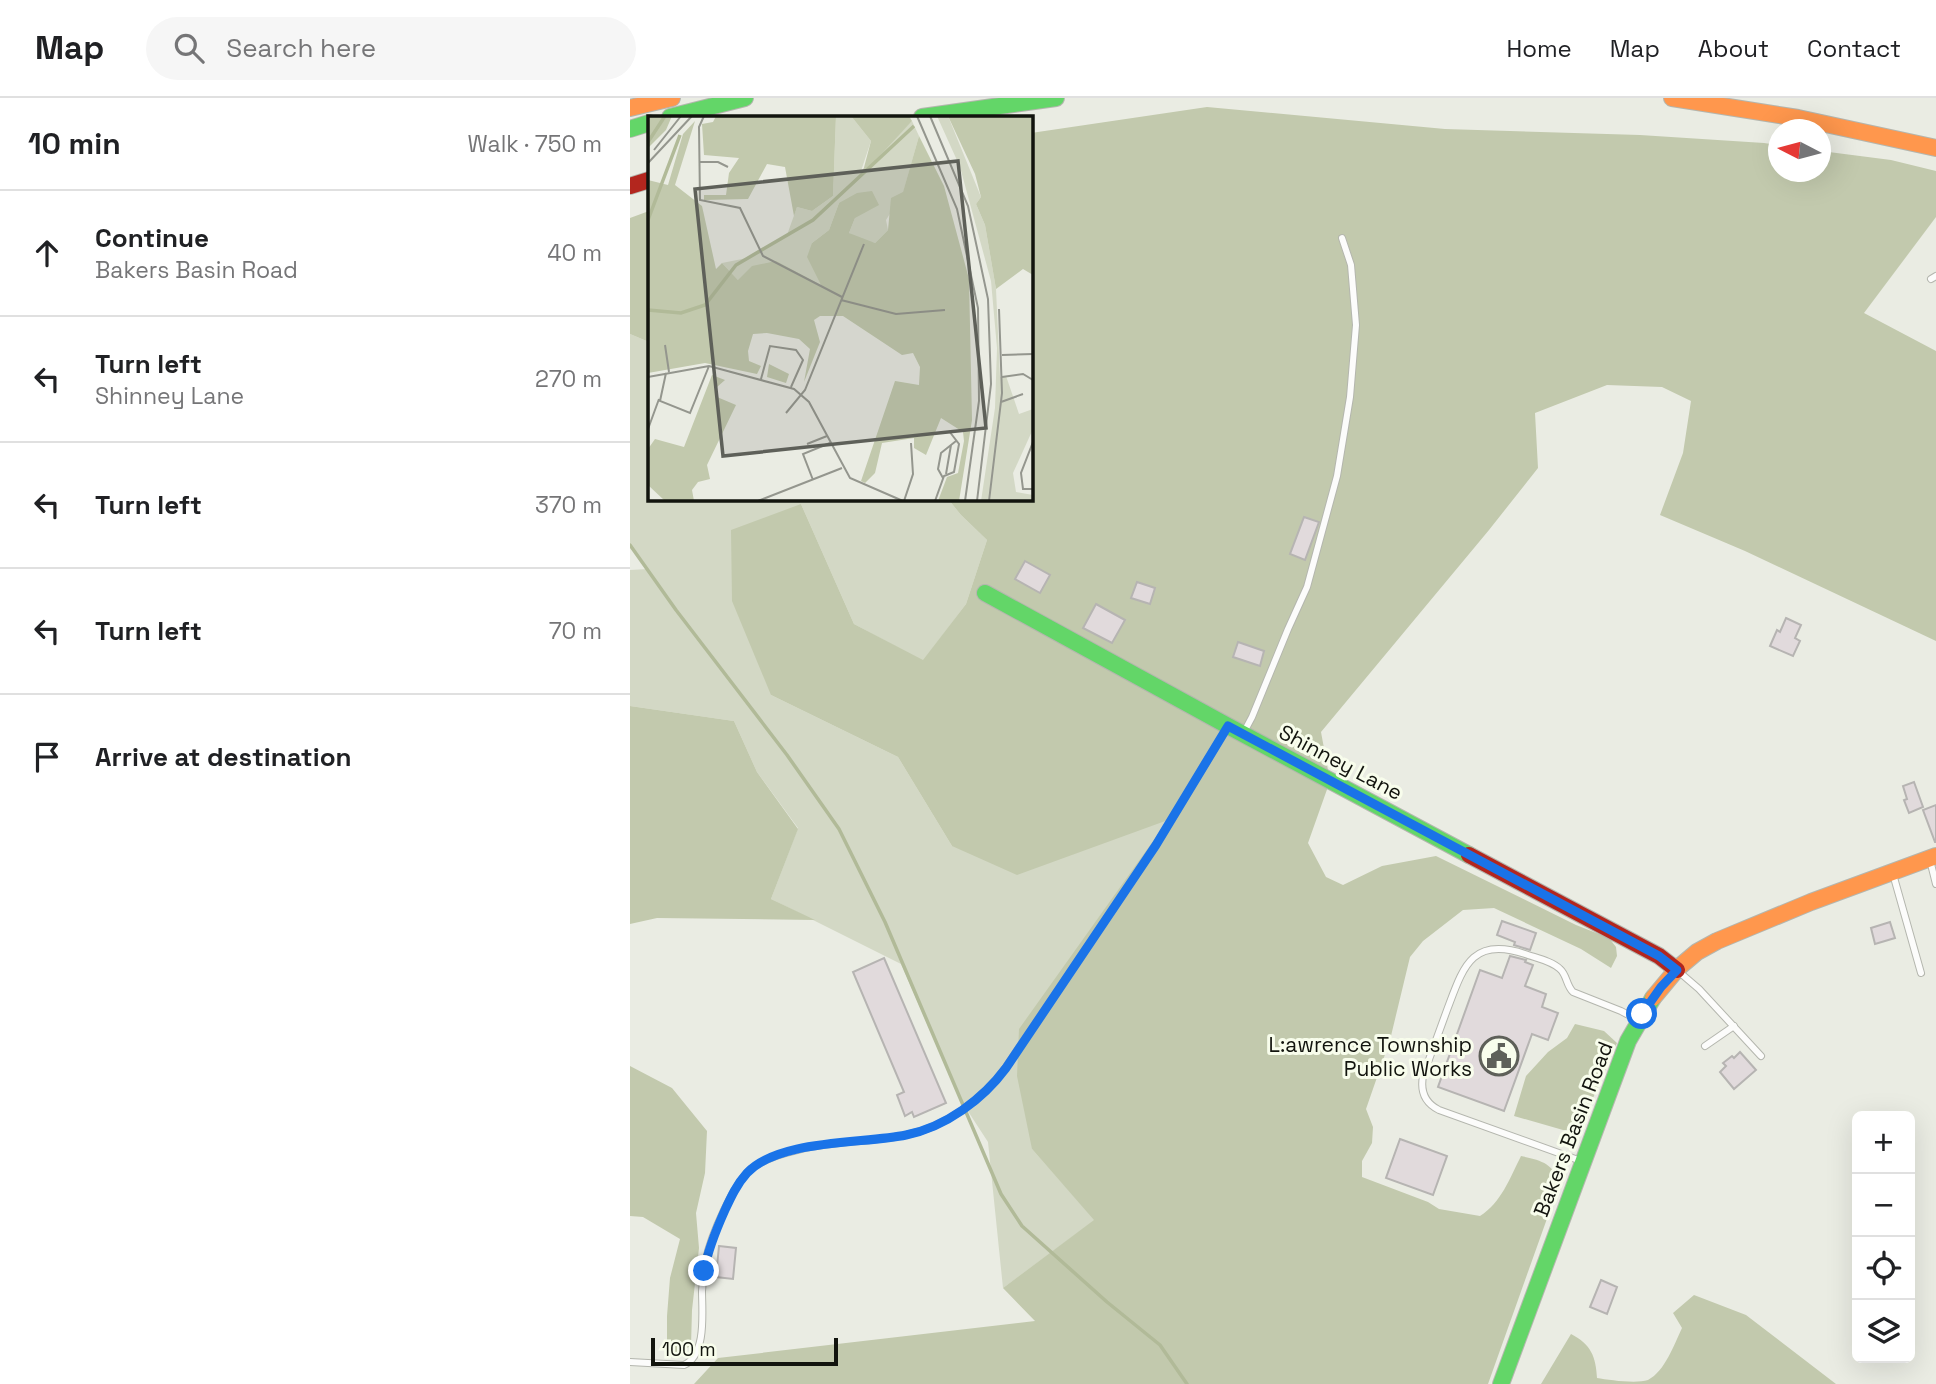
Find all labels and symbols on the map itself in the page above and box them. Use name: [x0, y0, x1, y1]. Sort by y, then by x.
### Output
inset map: [648, 116, 1032, 500]
north arrow: [1768, 119, 1831, 182]
street label: Shinney Lane: [1275, 718, 1407, 806]
route start: [1626, 998, 1657, 1029]
place label: L:awrence Township Public Works: [1269, 1031, 1472, 1082]
public building icon: L:awrence Township Public Works: [1478, 1035, 1520, 1077]
street label: Bakers Basin Road: [1527, 1038, 1619, 1220]
route end: [688, 1255, 719, 1286]
scale bar: [651, 1335, 838, 1367]

